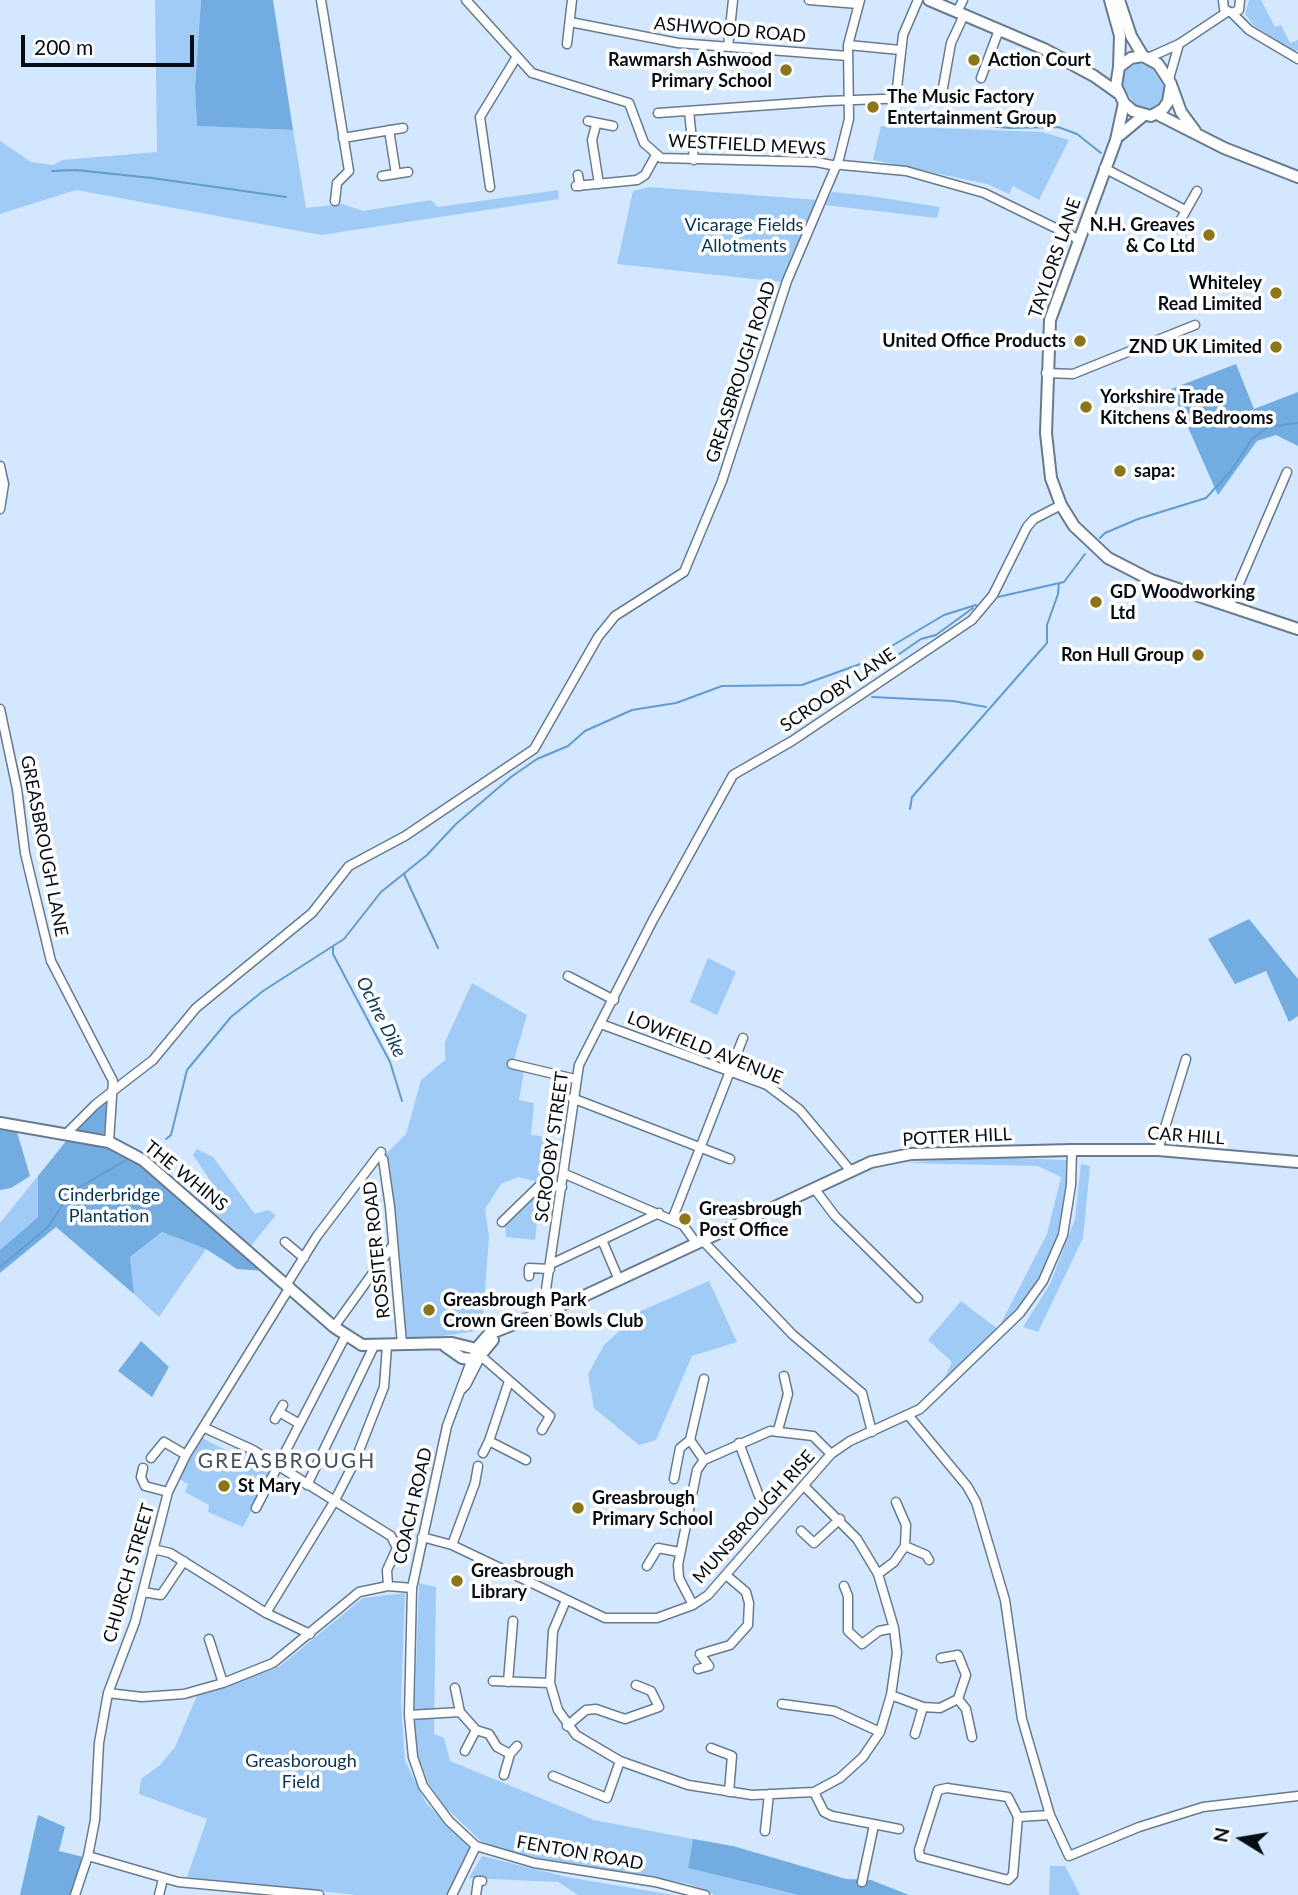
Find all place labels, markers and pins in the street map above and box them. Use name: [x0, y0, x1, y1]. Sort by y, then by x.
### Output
place label: Rawmarsh Ashwood Primary School: [608, 49, 772, 92]
place label: Action Court: [988, 49, 1091, 71]
marker: Action Court: [966, 52, 982, 68]
marker: Rawmarsh Ashwood Primary School: [778, 62, 794, 78]
place label: The Music Factory Entertainment Group: [887, 86, 1057, 128]
marker: The Music Factory Entertainment Group: [865, 99, 881, 115]
place label: N.H. Greaves & Co Ltd: [1090, 214, 1195, 256]
marker: N.H. Greaves & Co Ltd: [1201, 227, 1217, 243]
place label: Whiteley Read Limited: [1158, 272, 1262, 314]
marker: Whiteley Read Limited: [1268, 285, 1284, 301]
place label: United Office Products: [882, 330, 1066, 352]
marker: United Office Products: [1072, 333, 1088, 349]
place label: ZND UK Limited: [1129, 336, 1262, 358]
marker: ZND UK Limited: [1268, 339, 1284, 355]
place label: Yorkshire Trade Kitchens & Bedrooms: [1100, 386, 1273, 428]
marker: Yorkshire Trade Kitchens & Bedrooms: [1078, 399, 1094, 415]
place label: sapa:: [1134, 460, 1175, 482]
marker: sapa:: [1112, 463, 1128, 479]
place label: GD Woodworking Ltd: [1110, 581, 1255, 624]
marker: GD Woodworking Ltd: [1088, 594, 1104, 610]
place label: Ron Hull Group: [1061, 644, 1184, 666]
marker: Ron Hull Group: [1190, 647, 1206, 663]
place label: Greasbrough Post Office: [699, 1198, 802, 1240]
marker: Greasbrough Post Office: [677, 1211, 693, 1227]
place label: Greasbrough Park Crown Green Bowls Club: [443, 1289, 643, 1332]
marker: Greasbrough Park Crown Green Bowls Club: [421, 1302, 437, 1318]
place label: St Mary: [238, 1475, 301, 1497]
marker: St Mary: [216, 1478, 232, 1494]
place label: Greasbrough Primary School: [592, 1487, 713, 1530]
marker: Greasbrough Primary School: [570, 1500, 586, 1516]
place label: Greasbrough Library: [471, 1560, 574, 1602]
marker: Greasbrough Library: [449, 1573, 465, 1589]

